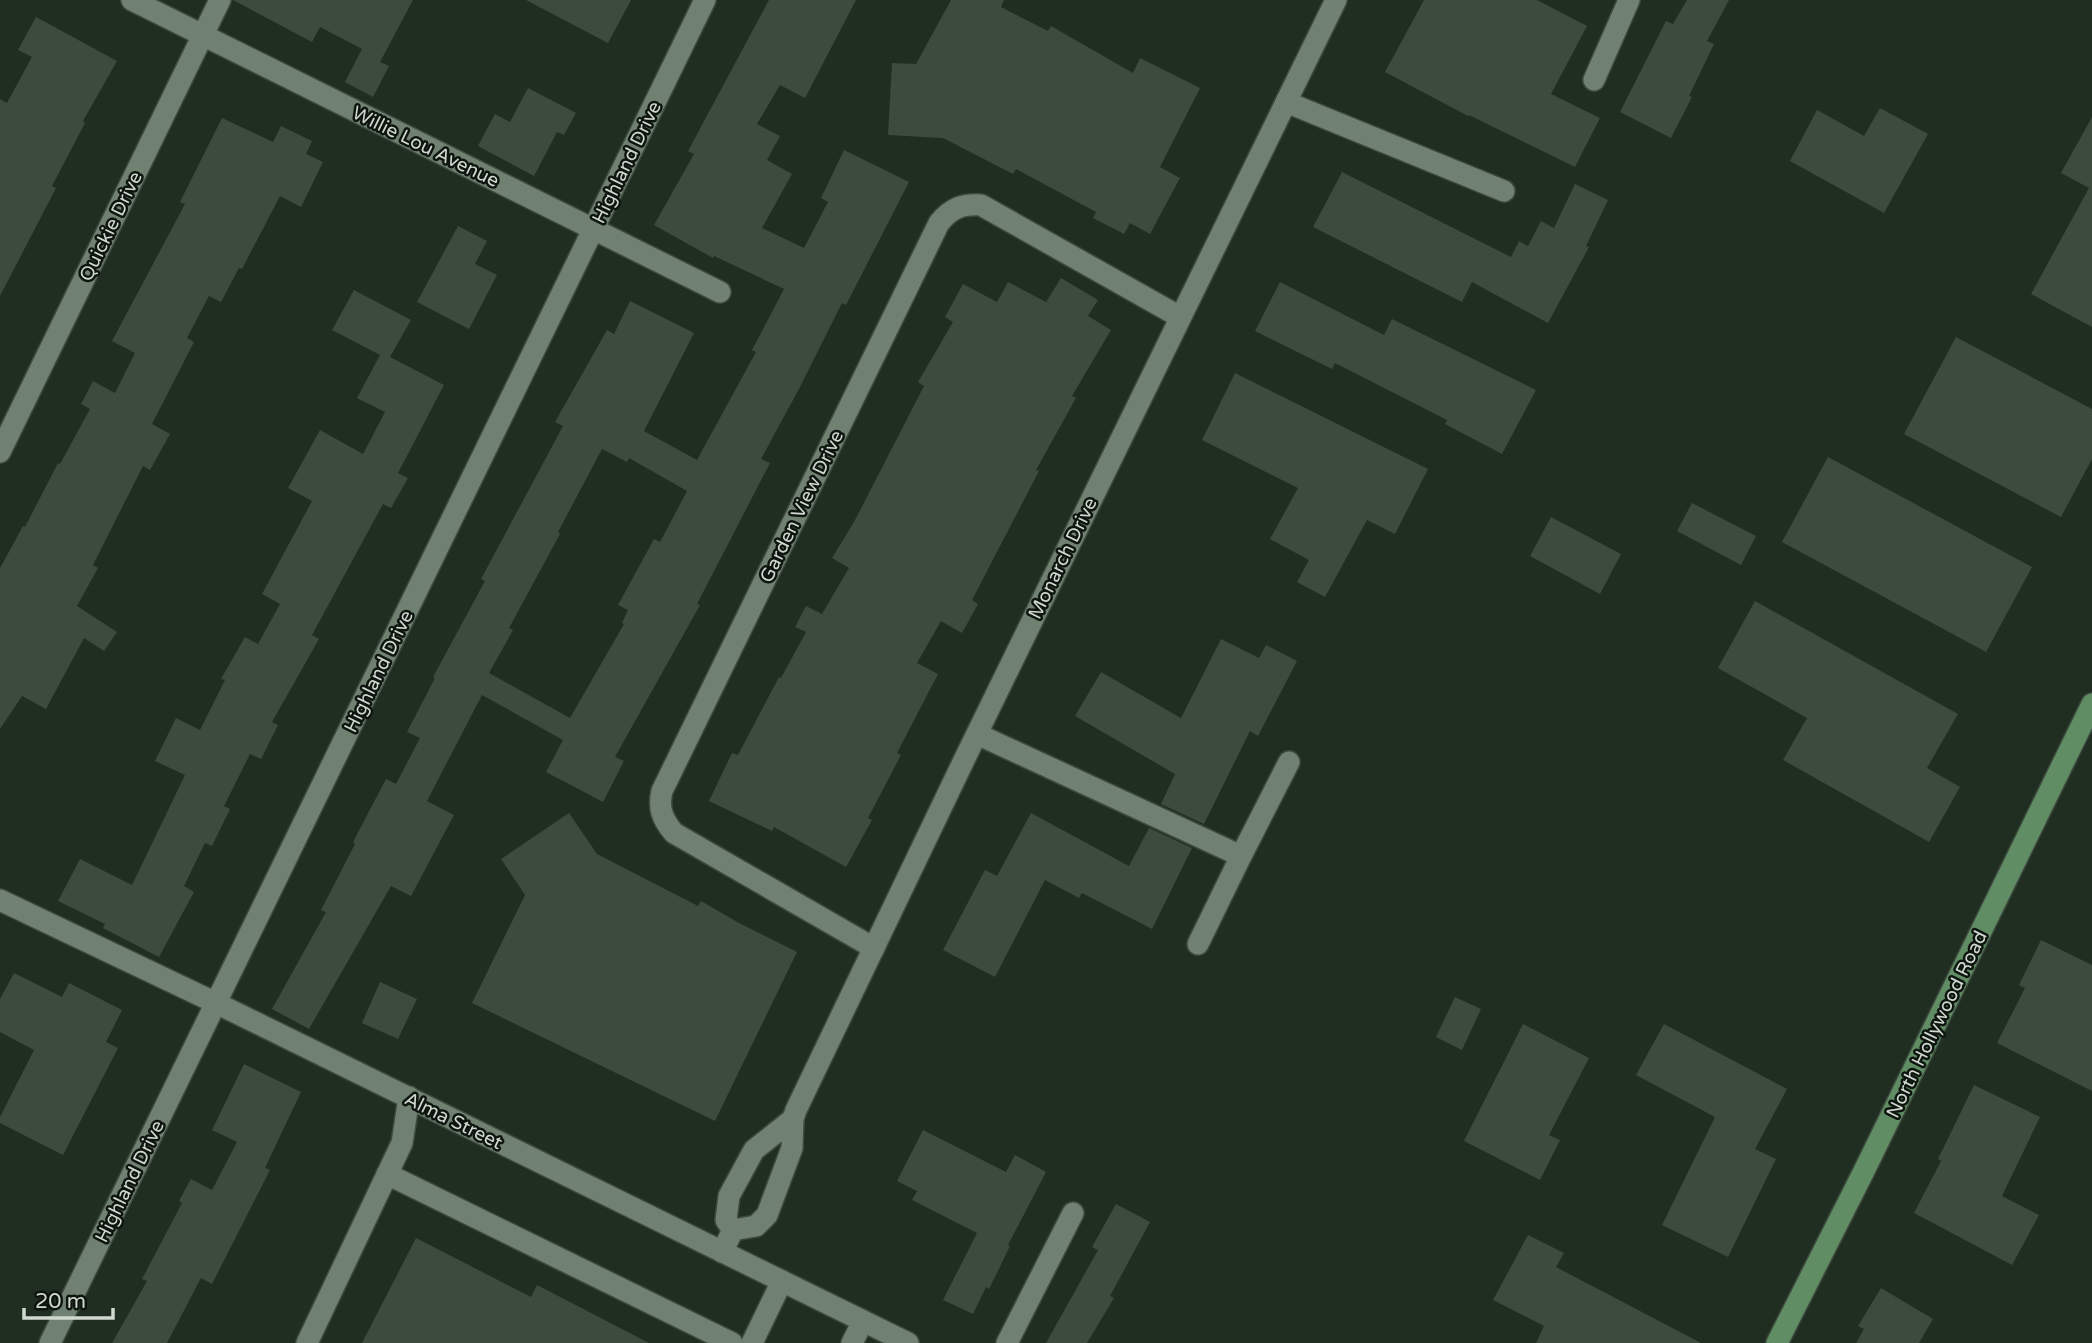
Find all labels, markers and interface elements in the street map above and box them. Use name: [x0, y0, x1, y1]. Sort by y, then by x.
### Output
street label: Highland Drive: [588, 98, 666, 227]
street label: Willie Lou Avenue: [349, 102, 503, 192]
street label: Quickie Drive: [75, 168, 147, 285]
street label: Garden View Drive: [756, 427, 848, 586]
street label: Monarch Drive: [1024, 494, 1102, 623]
street label: Highland Drive: [340, 607, 418, 736]
street label: North Hollywood Road: [1882, 927, 1992, 1122]
street label: Alma Street: [401, 1088, 506, 1154]
street label: Highland Drive: [91, 1117, 169, 1246]
scale bar: [24, 1276, 114, 1320]
text: 20 m: [35, 1289, 86, 1314]

